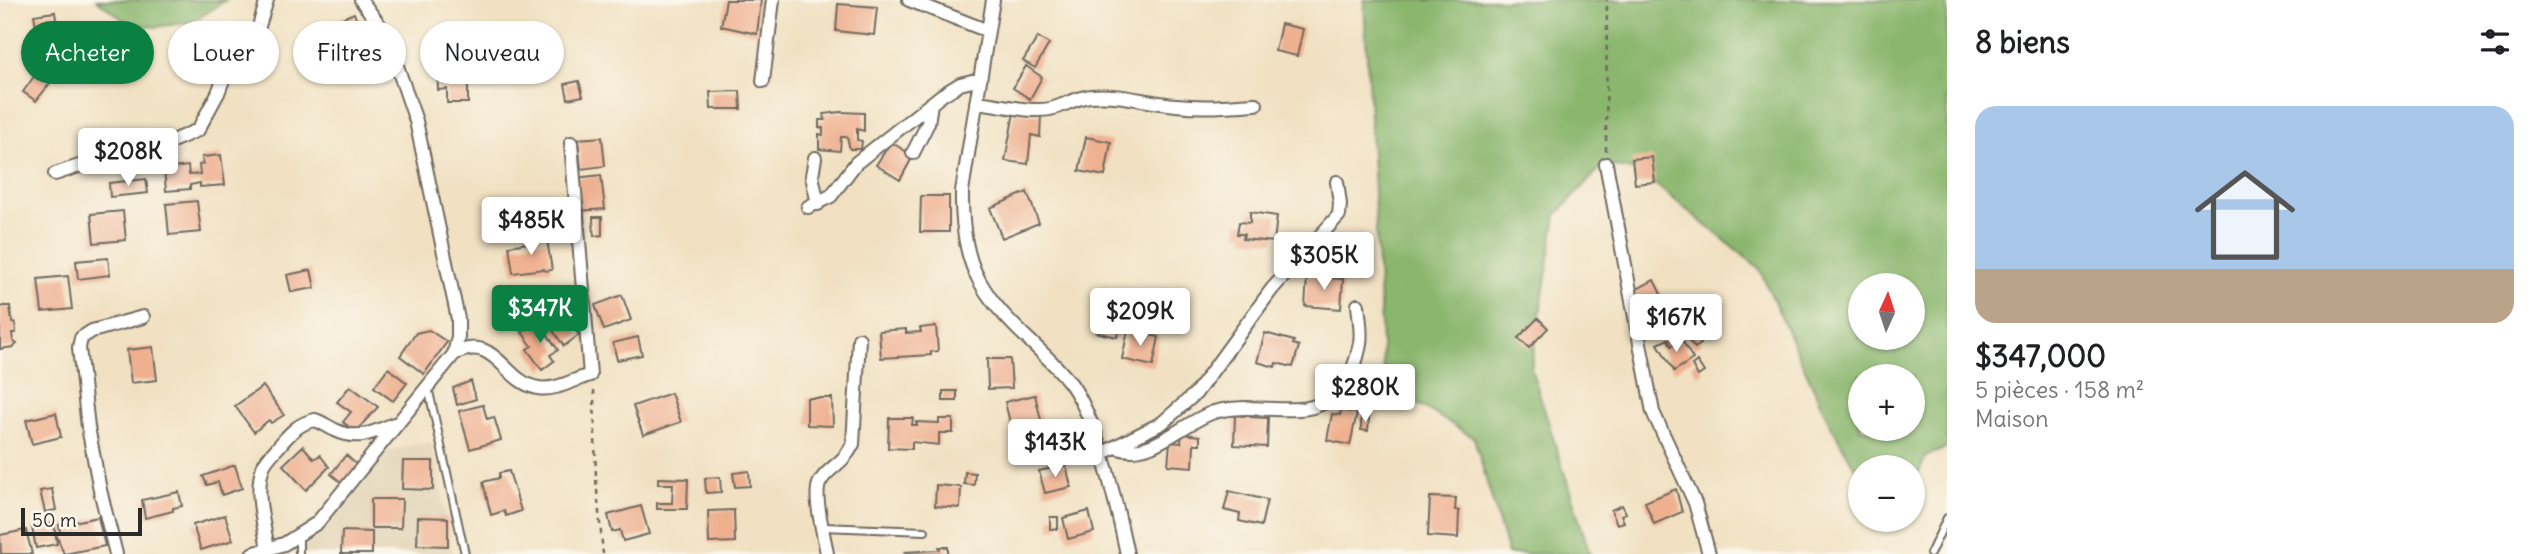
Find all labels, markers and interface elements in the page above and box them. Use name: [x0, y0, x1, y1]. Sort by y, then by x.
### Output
chip: Acheter: [21, 21, 154, 84]
chip: Louer: [168, 21, 279, 84]
chip: Filtres: [293, 21, 406, 84]
chip: Nouveau: [420, 21, 564, 84]
text: 8 biens: [1975, 23, 2070, 61]
icon: filters: [2476, 23, 2514, 61]
pin: $208K: [79, 128, 177, 188]
text: $208K: [94, 136, 162, 165]
icon: home: [2182, 152, 2308, 278]
pin: $485K: [482, 198, 580, 257]
text: $485K: [498, 205, 564, 234]
pin: $305K: [1275, 232, 1373, 292]
text: $305K: [1290, 240, 1358, 269]
north arrow: [1848, 273, 1925, 350]
map controls: [1848, 273, 1925, 532]
pin: $347K: [491, 286, 589, 345]
pin: $209K: [1091, 288, 1189, 348]
text: $347K: [508, 293, 572, 322]
pin: $167K: [1627, 294, 1725, 354]
text: $209K: [1106, 296, 1174, 325]
text: $167K: [1646, 302, 1706, 331]
text: $347,000: [1975, 337, 2106, 375]
pin: $280K: [1316, 364, 1414, 424]
button: +: [1848, 364, 1925, 441]
text: $280K: [1331, 372, 1399, 401]
text: 5 pièces · 158 m²: [1975, 375, 2144, 404]
text: Maison: [1975, 404, 2049, 433]
pin: $143K: [1006, 420, 1104, 479]
text: $143K: [1024, 427, 1086, 456]
button: −: [1848, 455, 1925, 532]
scale bar: [21, 505, 142, 537]
text: 50 m: [32, 508, 77, 532]

